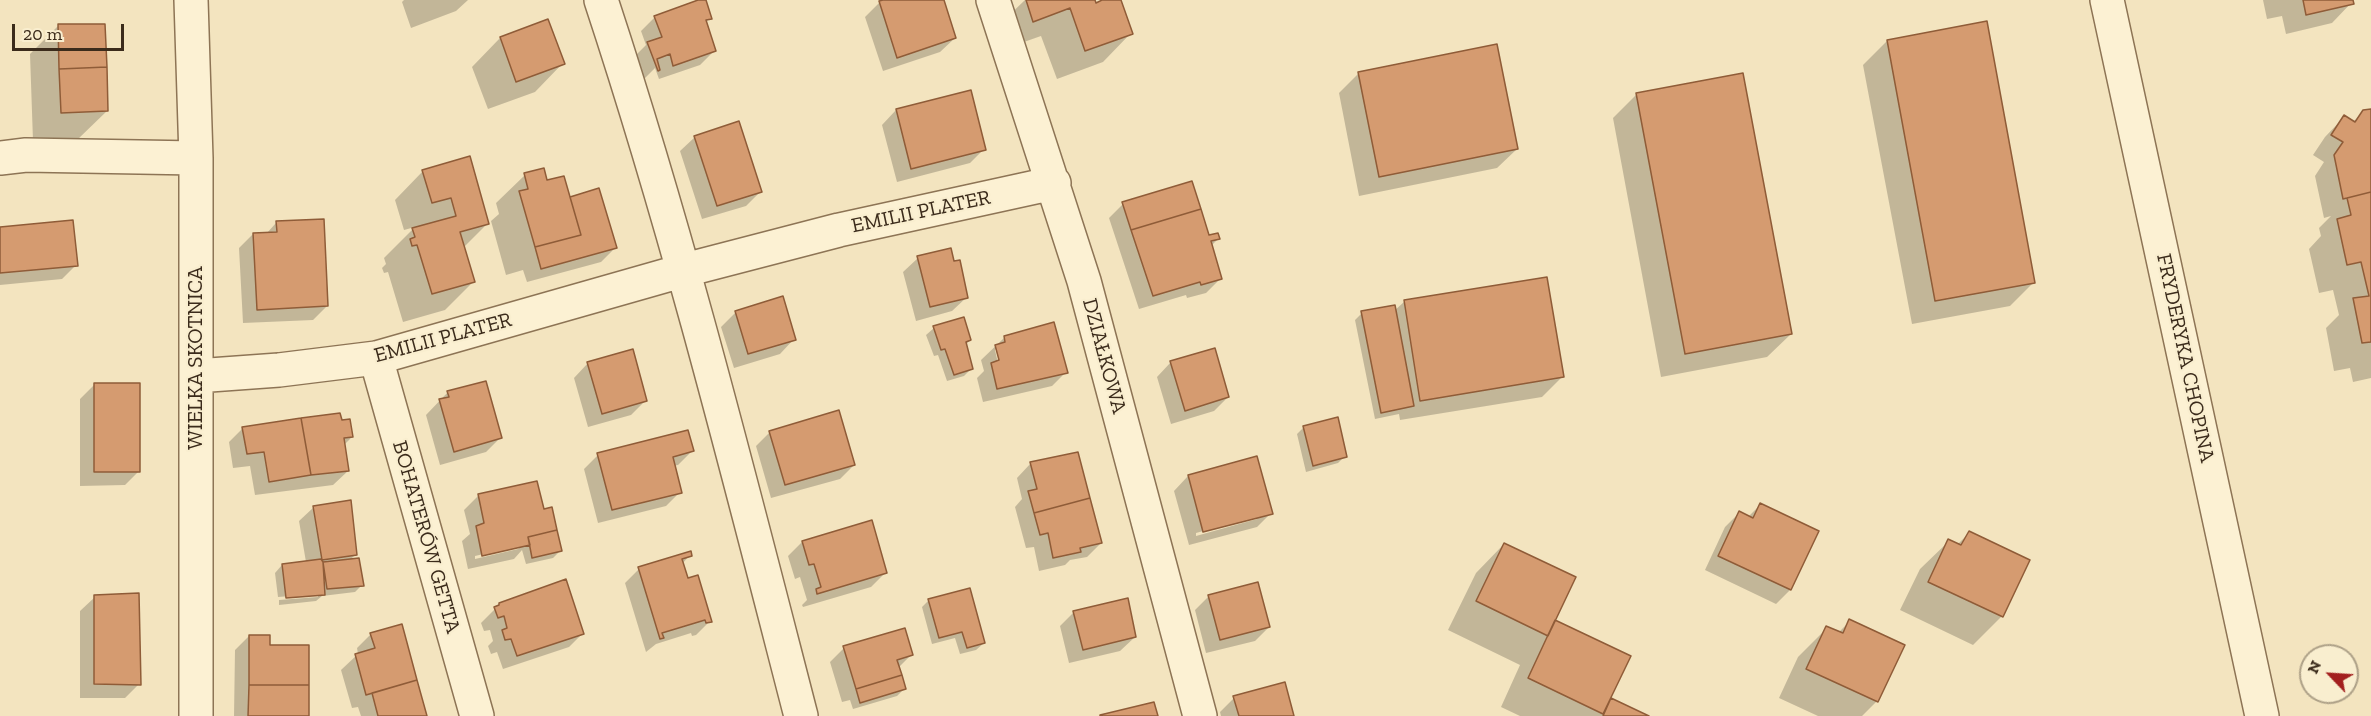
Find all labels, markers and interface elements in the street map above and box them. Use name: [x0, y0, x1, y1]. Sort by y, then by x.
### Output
scale bar: [15, 12, 128, 50]
text: 20 m: [23, 23, 62, 45]
street label: EMILII PLATER: [849, 185, 993, 239]
street label: FRYDERYKA CHOPINA: [2151, 251, 2219, 465]
street label: WIELKA SKOTNICA: [183, 266, 209, 450]
street label: DZIAŁKOWA: [1077, 296, 1131, 416]
street label: EMILII PLATER: [371, 308, 515, 368]
street label: BOHATERÓW GETTA: [386, 438, 466, 636]
north arrow: [2299, 644, 2359, 704]
text: N: [2303, 658, 2325, 677]

